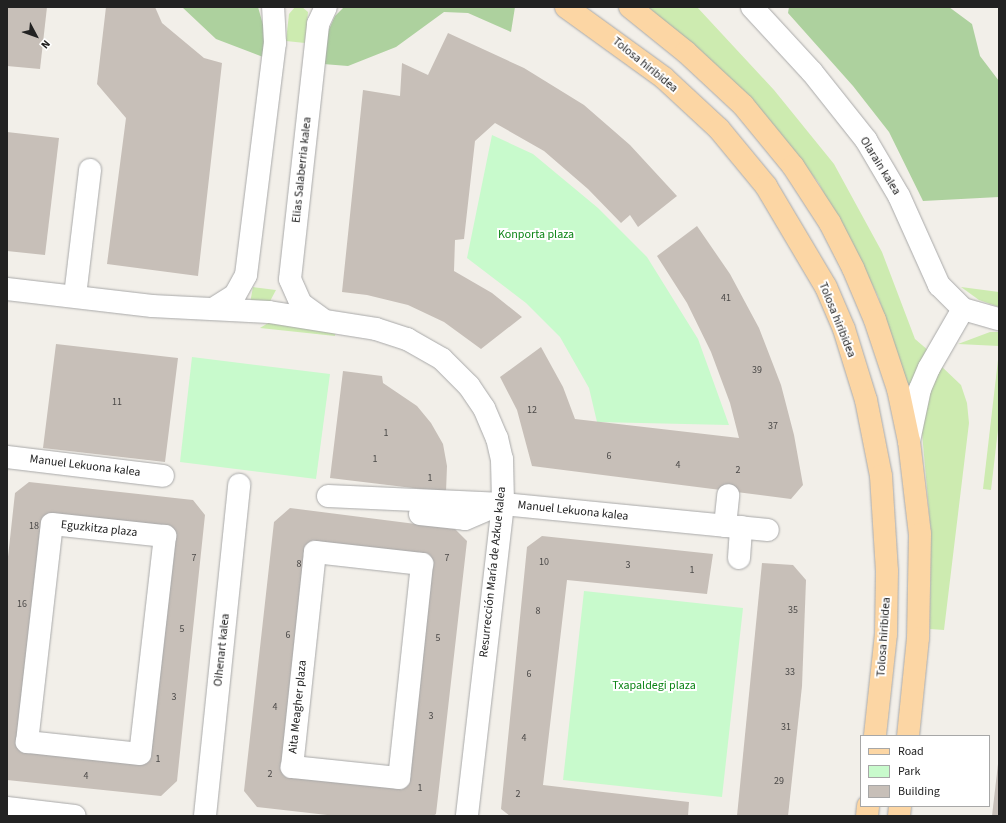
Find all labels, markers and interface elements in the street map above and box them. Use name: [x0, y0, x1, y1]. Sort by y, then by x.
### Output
north arrow: [16, 16, 56, 56]
street label: Tolosa hiribidea: [609, 34, 681, 96]
text: N: [37, 37, 54, 52]
street label: Elias Salaberria kalea: [289, 116, 315, 224]
street label: Olarain kalea: [856, 134, 904, 198]
park label: Konporta plaza: [498, 228, 574, 242]
street label: Tolosa hiribidea: [815, 280, 859, 360]
house number: 41: [721, 293, 731, 305]
house number: 39: [752, 365, 762, 377]
house number: 11: [112, 397, 122, 409]
house number: 12: [527, 405, 537, 417]
house number: 37: [768, 421, 778, 433]
house number: 1: [384, 428, 388, 440]
house number: 6: [607, 451, 611, 463]
street label: Manuel Lekuona kalea: [29, 452, 141, 480]
house number: 1: [373, 454, 377, 466]
house number: 4: [676, 460, 680, 472]
house number: 2: [736, 465, 740, 477]
house number: 1: [428, 473, 432, 485]
street label: Resurrección María de Azkue kalea: [477, 486, 509, 658]
street label: Manuel Lekuona kalea: [517, 498, 629, 524]
street label: Eguzkitza plaza: [60, 518, 138, 540]
house number: 18: [29, 521, 39, 533]
house number: 7: [192, 553, 196, 565]
house number: 7: [445, 553, 449, 565]
house number: 10: [539, 557, 549, 569]
house number: 8: [297, 559, 301, 571]
house number: 3: [626, 560, 630, 572]
house number: 1: [690, 565, 694, 577]
street label: Tolosa hiribidea: [874, 597, 894, 677]
house number: 16: [17, 599, 27, 611]
house number: 35: [788, 605, 798, 617]
house number: 8: [536, 606, 540, 618]
street label: Oihenart kalea: [211, 613, 233, 687]
house number: 5: [180, 624, 184, 636]
house number: 6: [286, 630, 290, 642]
house number: 5: [436, 633, 440, 645]
street label: Aita Meagher plaza: [286, 659, 310, 755]
house number: 33: [785, 667, 795, 679]
house number: 6: [527, 669, 531, 681]
park label: Txapaldegi plaza: [612, 679, 696, 693]
house number: 3: [172, 692, 176, 704]
house number: 4: [273, 702, 277, 714]
house number: 3: [429, 711, 433, 723]
house number: 31: [781, 722, 791, 734]
house number: 4: [522, 733, 526, 745]
legend: [860, 735, 990, 807]
text: Road: [898, 743, 924, 760]
house number: 1: [156, 754, 160, 766]
text: Park: [898, 763, 920, 780]
house number: 2: [268, 769, 272, 781]
house number: 4: [84, 771, 88, 783]
house number: 29: [774, 776, 784, 788]
house number: 1: [418, 783, 422, 795]
text: Building: [898, 783, 940, 800]
house number: 2: [516, 789, 520, 801]

